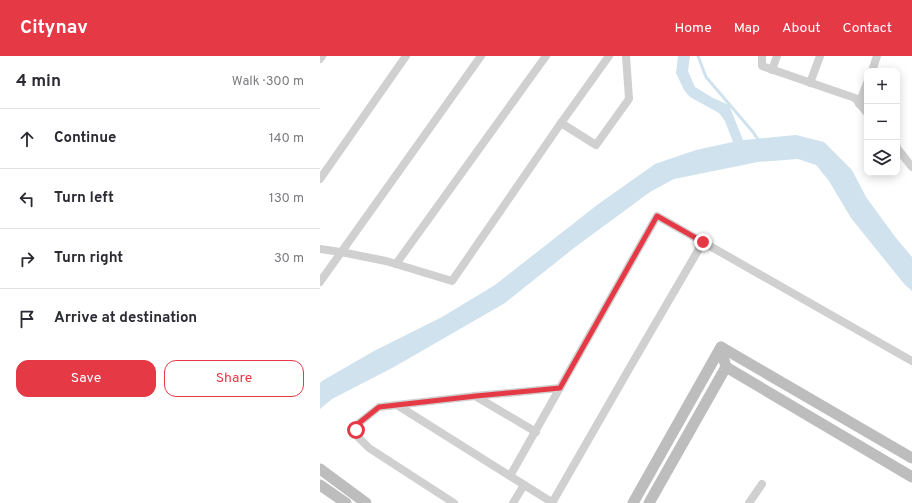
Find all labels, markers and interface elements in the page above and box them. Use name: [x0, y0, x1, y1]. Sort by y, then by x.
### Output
text: Citynav: [20, 16, 88, 40]
text: Home: [675, 20, 712, 37]
text: Map: [734, 20, 760, 37]
text: About: [782, 20, 821, 37]
text: Contact: [843, 20, 892, 37]
map controls: [864, 68, 900, 176]
button: +: [864, 68, 900, 104]
text: 4 min: [16, 71, 61, 93]
text: Walk · 300 m: [232, 74, 304, 90]
button: −: [864, 104, 900, 140]
icon: ahead: [16, 128, 38, 150]
text: Continue: [54, 129, 116, 148]
text: 140 m: [269, 131, 304, 147]
button: layers: [864, 140, 900, 176]
icon: left: [16, 188, 38, 210]
text: Turn left: [54, 189, 114, 208]
text: 130 m: [269, 191, 304, 207]
route end: [694, 233, 712, 251]
icon: right: [16, 248, 38, 270]
text: Turn right: [54, 249, 123, 268]
text: 30 m: [274, 251, 304, 267]
icon: arrive: [16, 308, 38, 330]
text: Arrive at destination: [54, 309, 197, 328]
button: Save: [16, 360, 156, 397]
button: Share: [164, 360, 304, 397]
route start: [347, 421, 365, 439]

